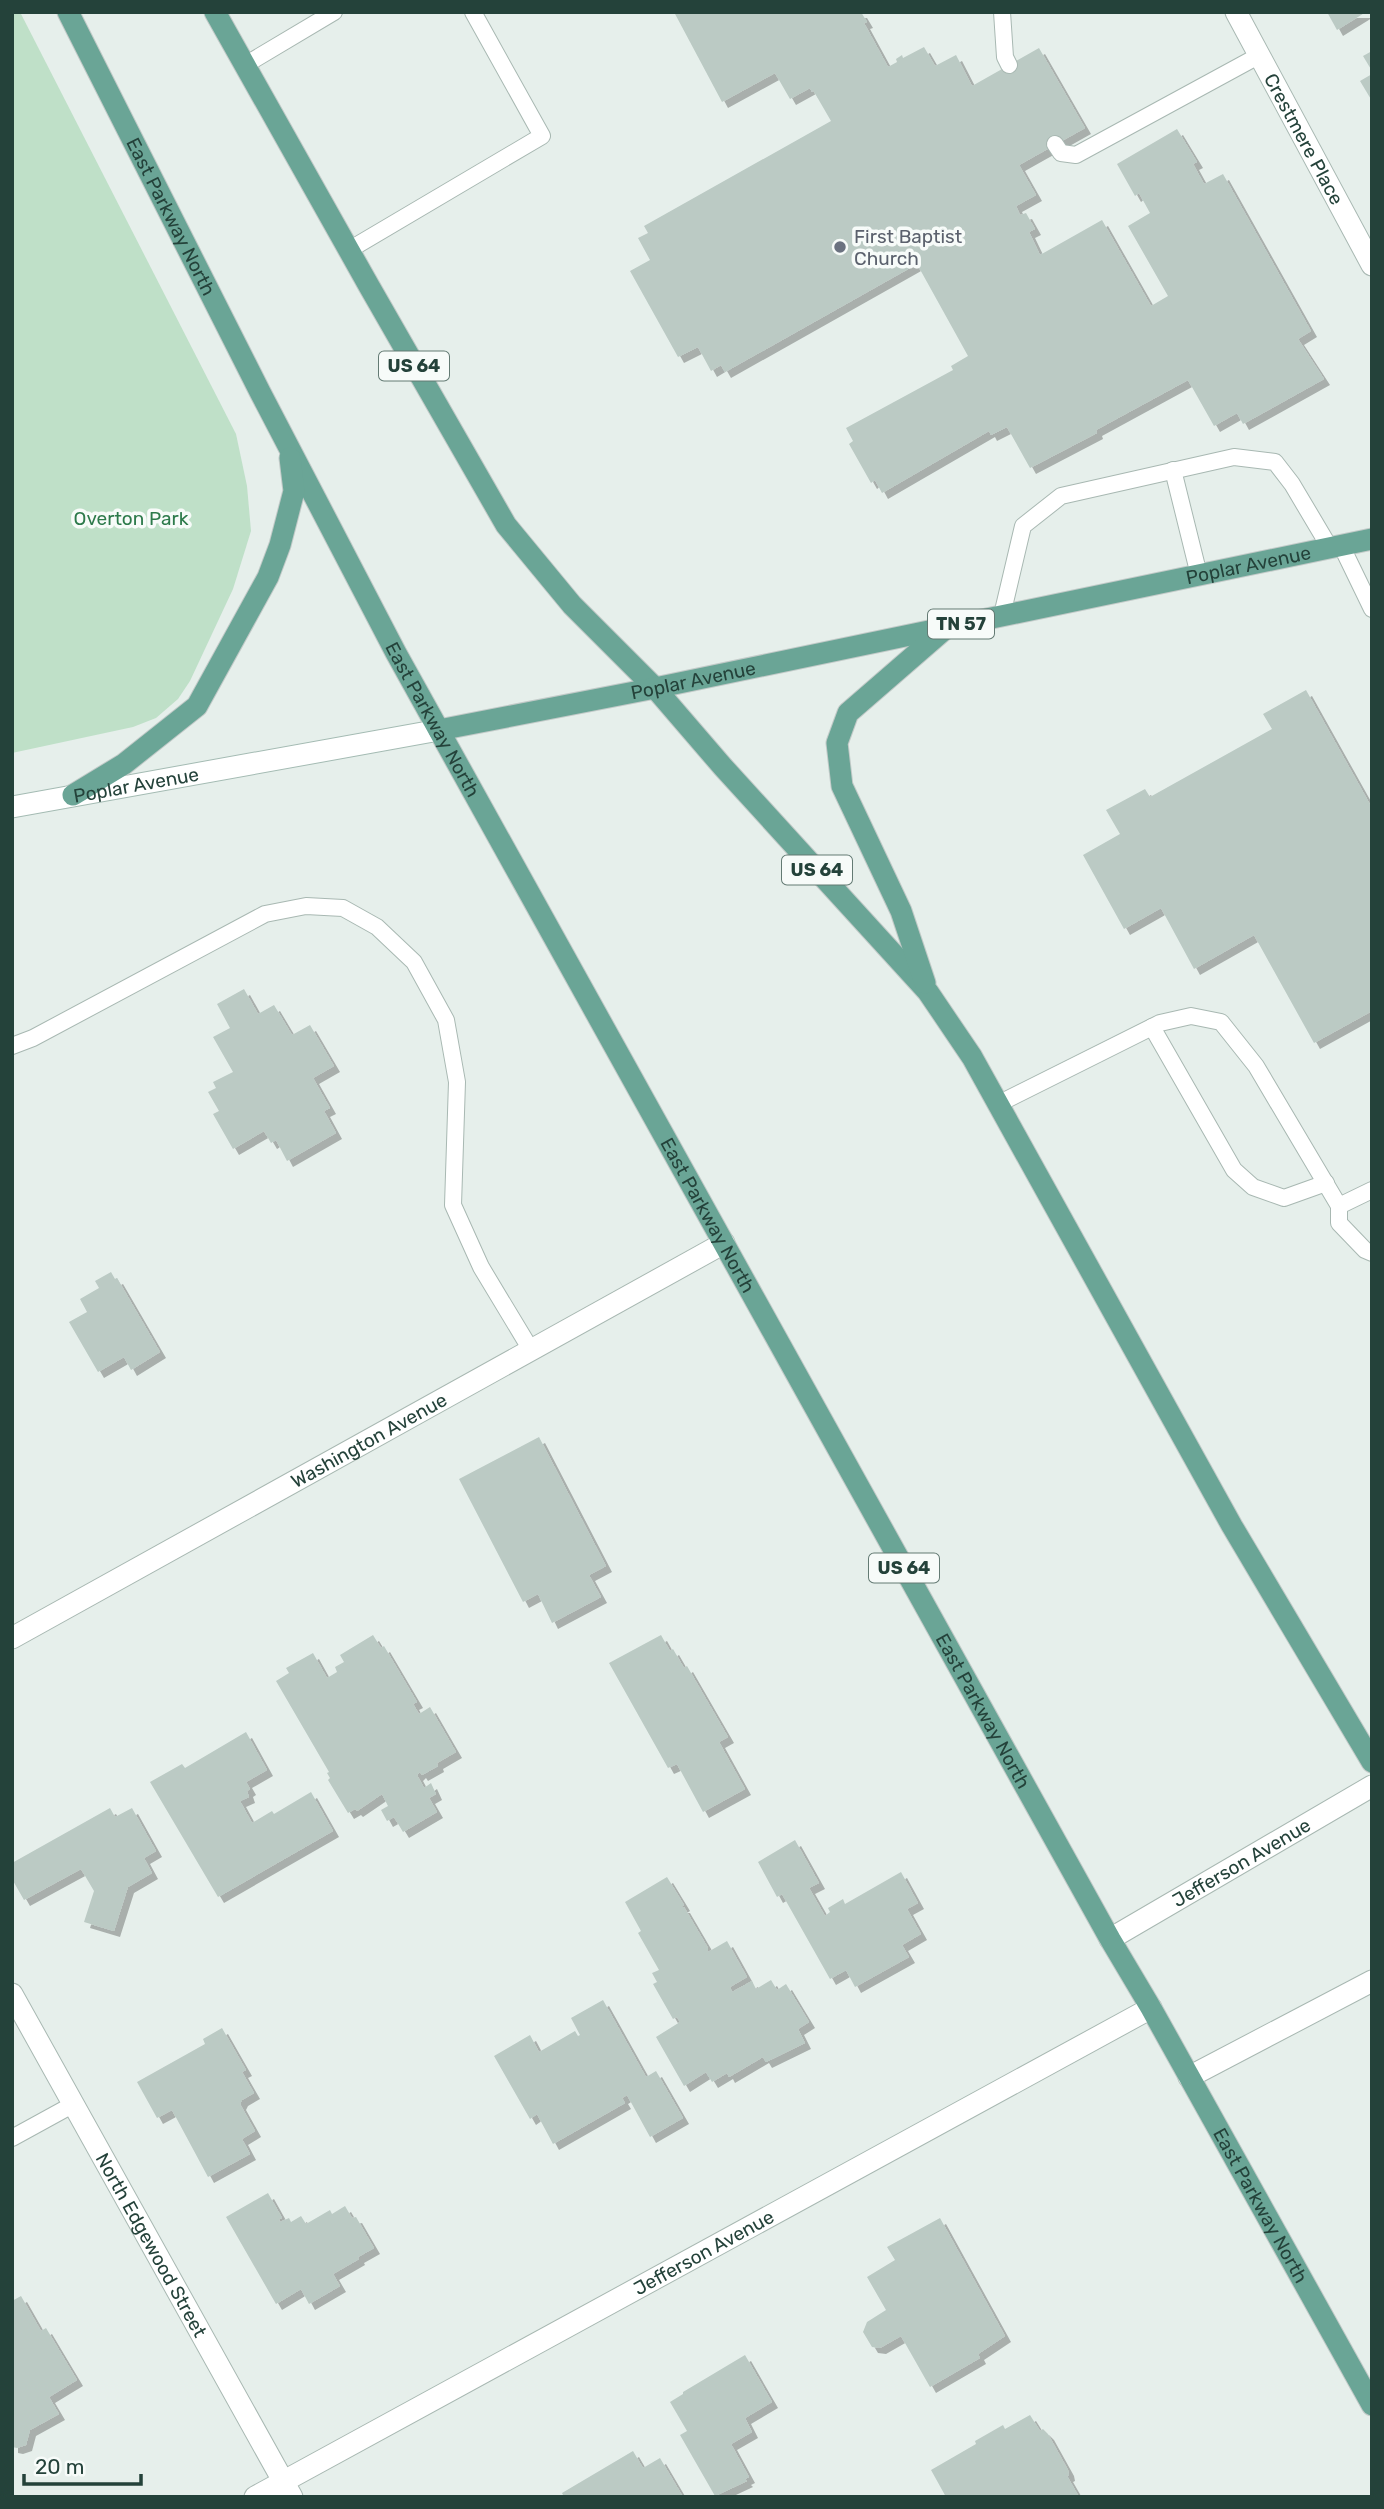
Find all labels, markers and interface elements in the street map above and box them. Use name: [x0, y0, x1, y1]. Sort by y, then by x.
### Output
street label: Crestmere Place: [1260, 69, 1349, 209]
street label: East Parkway North: [122, 134, 221, 299]
place label: First Baptist Church: [854, 225, 963, 270]
marker: First Baptist Church: [832, 239, 848, 255]
road number: US 64: [379, 352, 449, 380]
park label: Overton Park: [74, 507, 189, 530]
street label: Poplar Avenue: [1184, 541, 1313, 589]
road number: TN 57: [928, 610, 994, 638]
street label: East Parkway North: [381, 638, 485, 801]
street label: Poplar Avenue: [629, 656, 758, 704]
street label: Poplar Avenue: [71, 762, 201, 807]
road number: US 64: [782, 856, 852, 884]
street label: East Parkway North: [656, 1134, 760, 1297]
street label: Washington Avenue: [287, 1388, 451, 1492]
road number: US 64: [869, 1554, 939, 1582]
street label: East Parkway North: [931, 1629, 1036, 1792]
street label: Jefferson Avenue: [1168, 1813, 1315, 1912]
street label: East Parkway North: [1209, 2124, 1313, 2287]
street label: North Edgewood Street: [91, 2149, 212, 2341]
street label: Jefferson Avenue: [629, 2205, 778, 2300]
scale bar: [24, 2442, 142, 2486]
text: 20 m: [35, 2454, 84, 2479]

